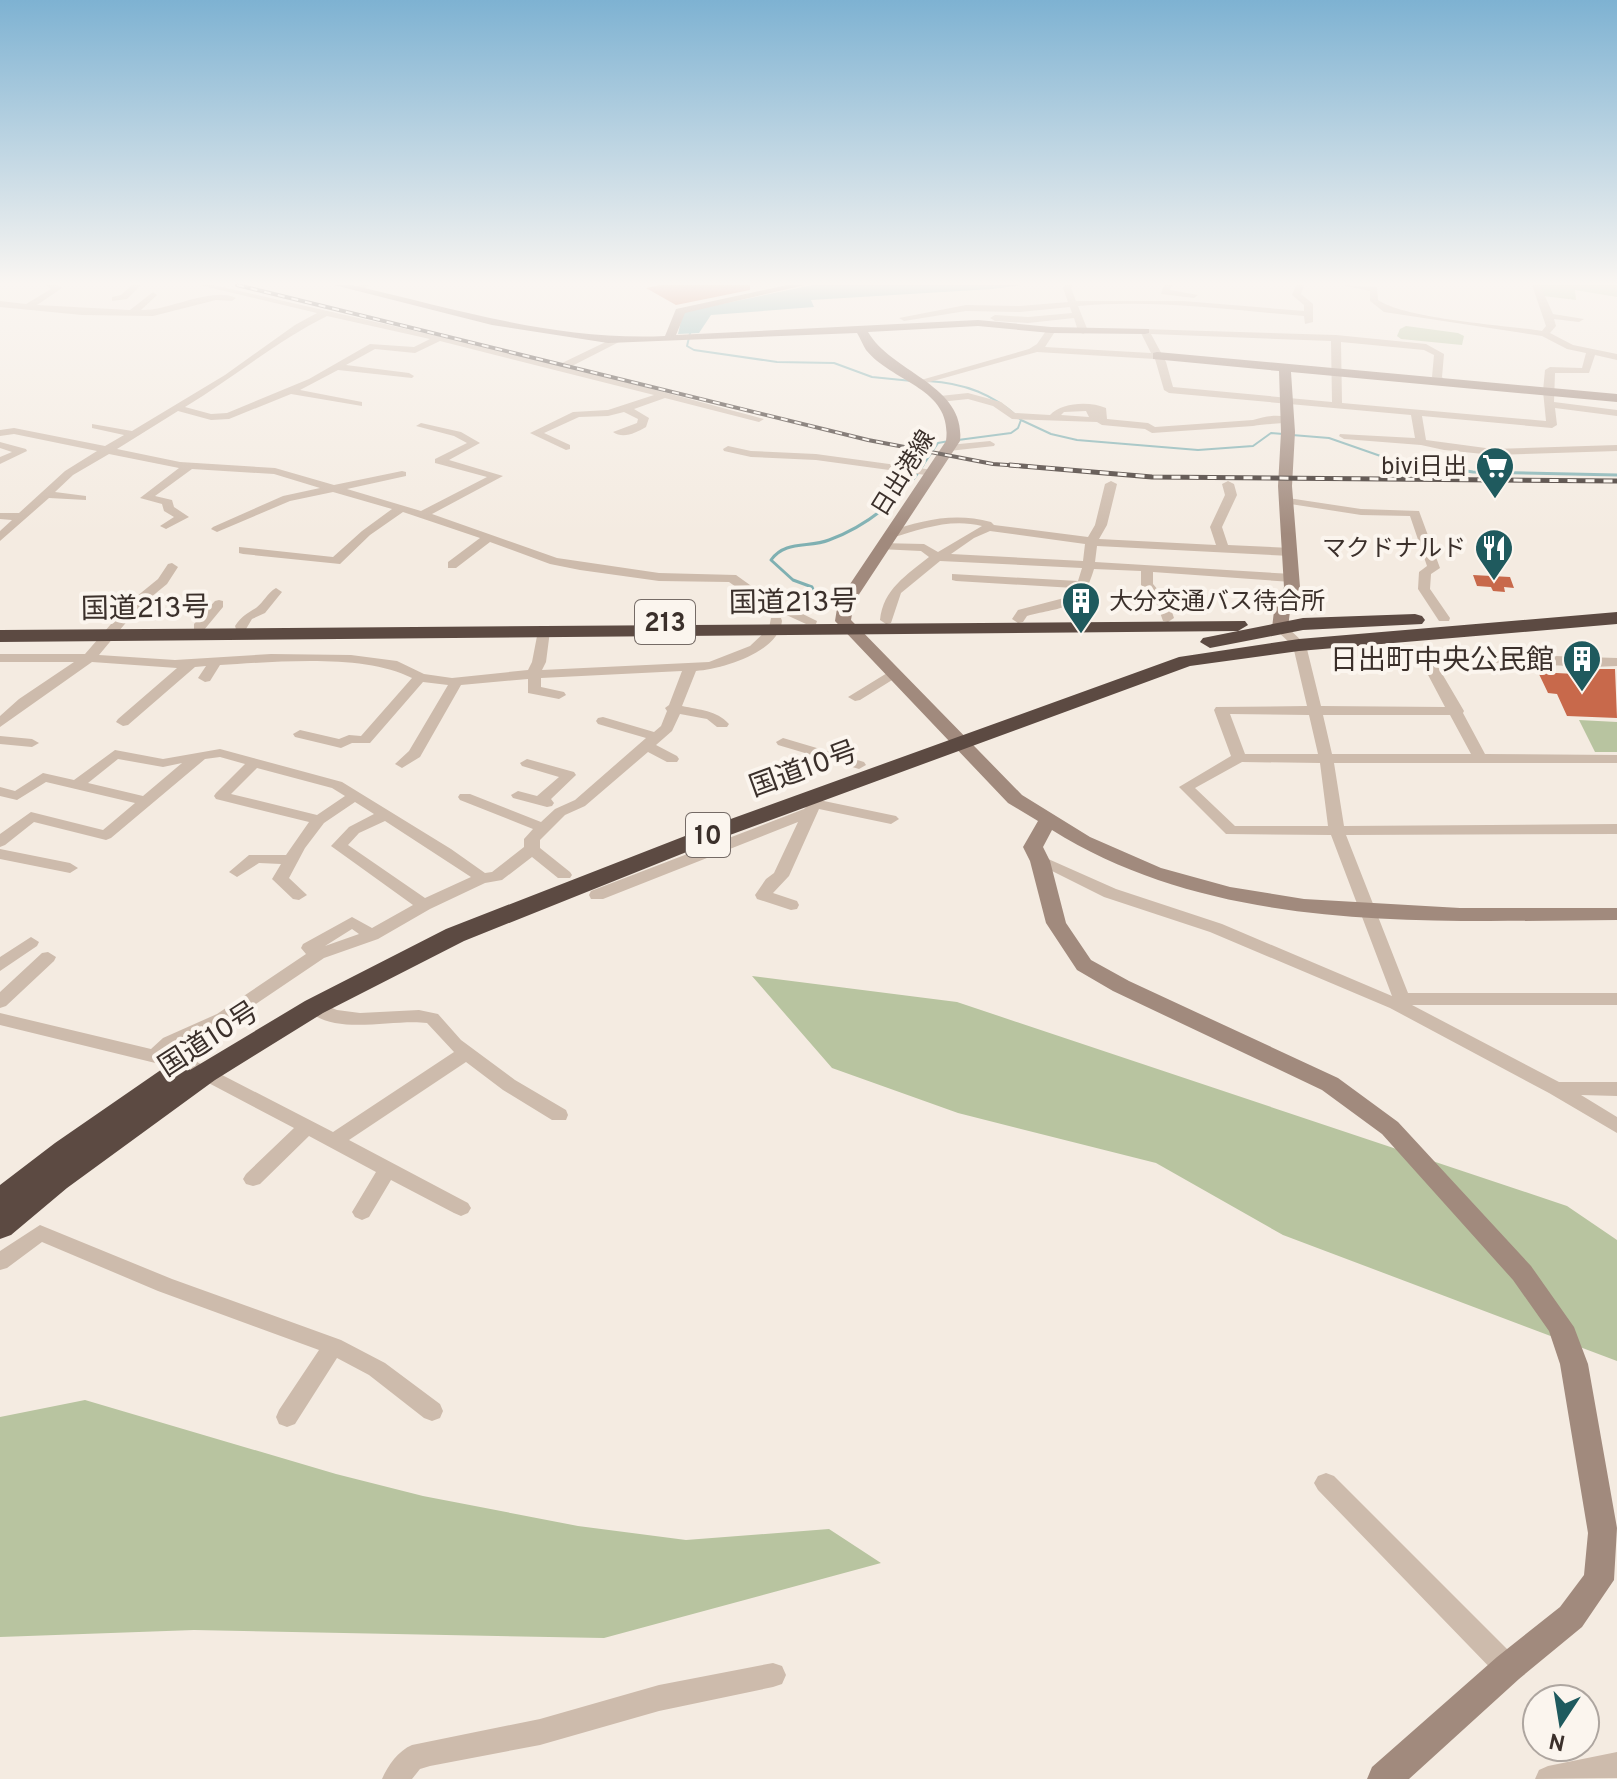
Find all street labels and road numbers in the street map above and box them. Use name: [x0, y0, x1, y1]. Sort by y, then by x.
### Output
street label: 日出港線: [867, 425, 943, 523]
street label: 国道213号: [729, 585, 858, 623]
street label: 国道213号: [81, 591, 210, 629]
road number: 213: [635, 600, 695, 644]
street label: 国道10号: [745, 735, 863, 807]
road number: 10: [686, 813, 730, 857]
street label: 国道10号: [153, 995, 267, 1086]

